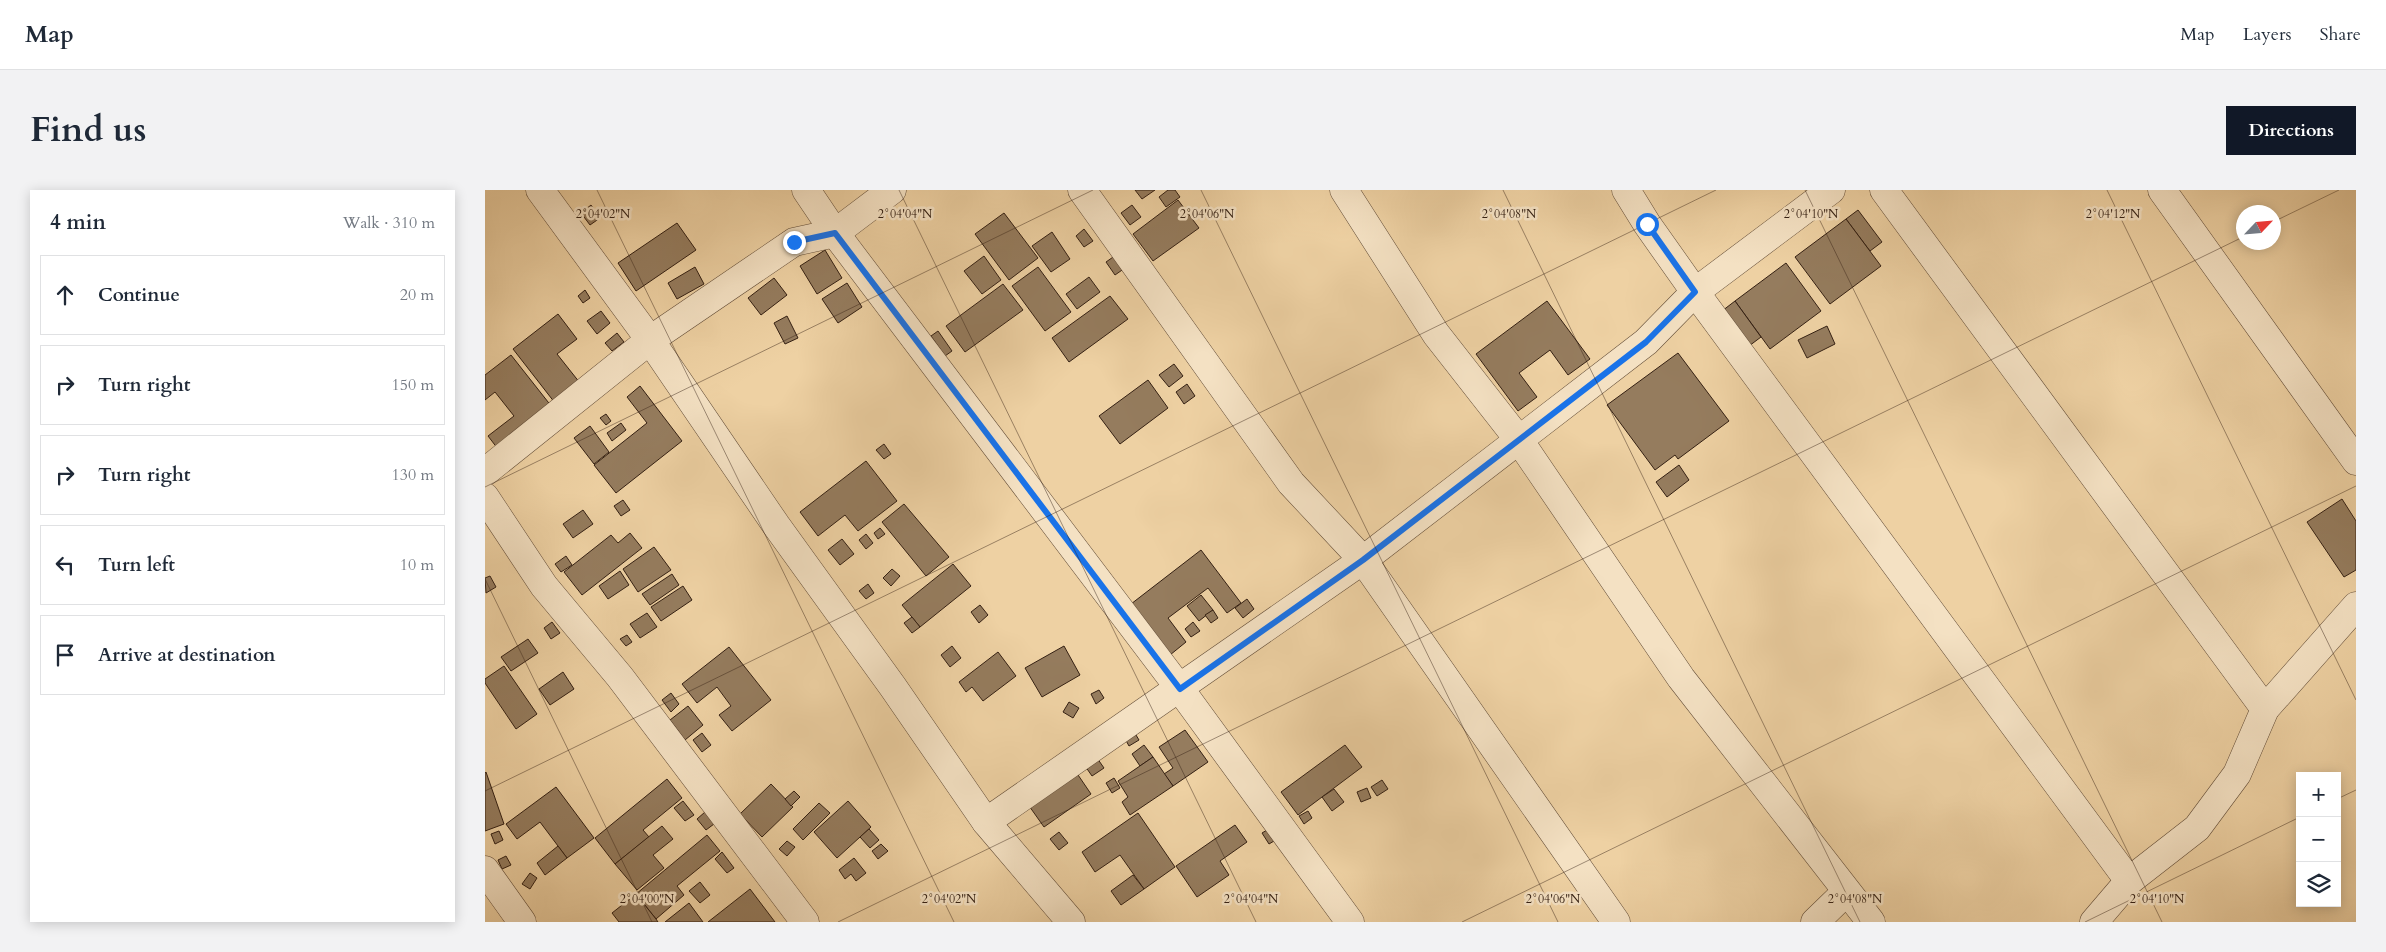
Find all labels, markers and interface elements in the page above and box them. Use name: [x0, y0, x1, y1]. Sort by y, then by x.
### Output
text: Map: [25, 18, 74, 51]
text: Map: [2180, 22, 2215, 47]
text: Layers: [2243, 22, 2292, 47]
text: Share: [2320, 22, 2361, 47]
text: Find us: [30, 106, 146, 154]
button: Directions: [2226, 106, 2356, 155]
north arrow: [2236, 205, 2281, 250]
text: 2°04'02"N: [576, 206, 631, 222]
text: 2°04'04"N: [878, 206, 933, 222]
text: 2°04'06"N: [1180, 206, 1235, 222]
text: 2°04'08"N: [1482, 206, 1537, 222]
text: 2°04'10"N: [1784, 206, 1839, 222]
text: 2°04'12"N: [2086, 206, 2141, 222]
text: 4 min: [50, 208, 106, 237]
text: Walk · 310 m: [343, 212, 435, 234]
route start: [1636, 213, 1659, 236]
route end: [783, 231, 806, 254]
icon: ahead: [51, 281, 79, 309]
text: Continue: [98, 282, 180, 308]
text: 20 m: [400, 284, 434, 306]
icon: right: [51, 371, 79, 399]
text: Turn right: [98, 372, 190, 398]
text: 150 m: [392, 374, 434, 396]
icon: right: [51, 461, 79, 489]
text: Turn right: [98, 462, 190, 488]
text: 130 m: [392, 464, 434, 486]
icon: left: [51, 551, 79, 579]
text: Turn left: [98, 552, 175, 578]
text: 10 m: [400, 554, 434, 576]
icon: arrive: [51, 641, 79, 669]
text: Arrive at destination: [98, 642, 275, 668]
map controls: [2296, 772, 2341, 907]
button: +: [2296, 772, 2341, 817]
button: −: [2296, 817, 2341, 862]
button: layers: [2296, 862, 2341, 907]
text: 2°04'00"N: [620, 891, 675, 907]
text: 2°04'02"N: [922, 891, 977, 907]
text: 2°04'04"N: [1224, 891, 1279, 907]
text: 2°04'06"N: [1526, 891, 1581, 907]
text: 2°04'08"N: [1828, 891, 1883, 907]
text: 2°04'10"N: [2130, 891, 2185, 907]

